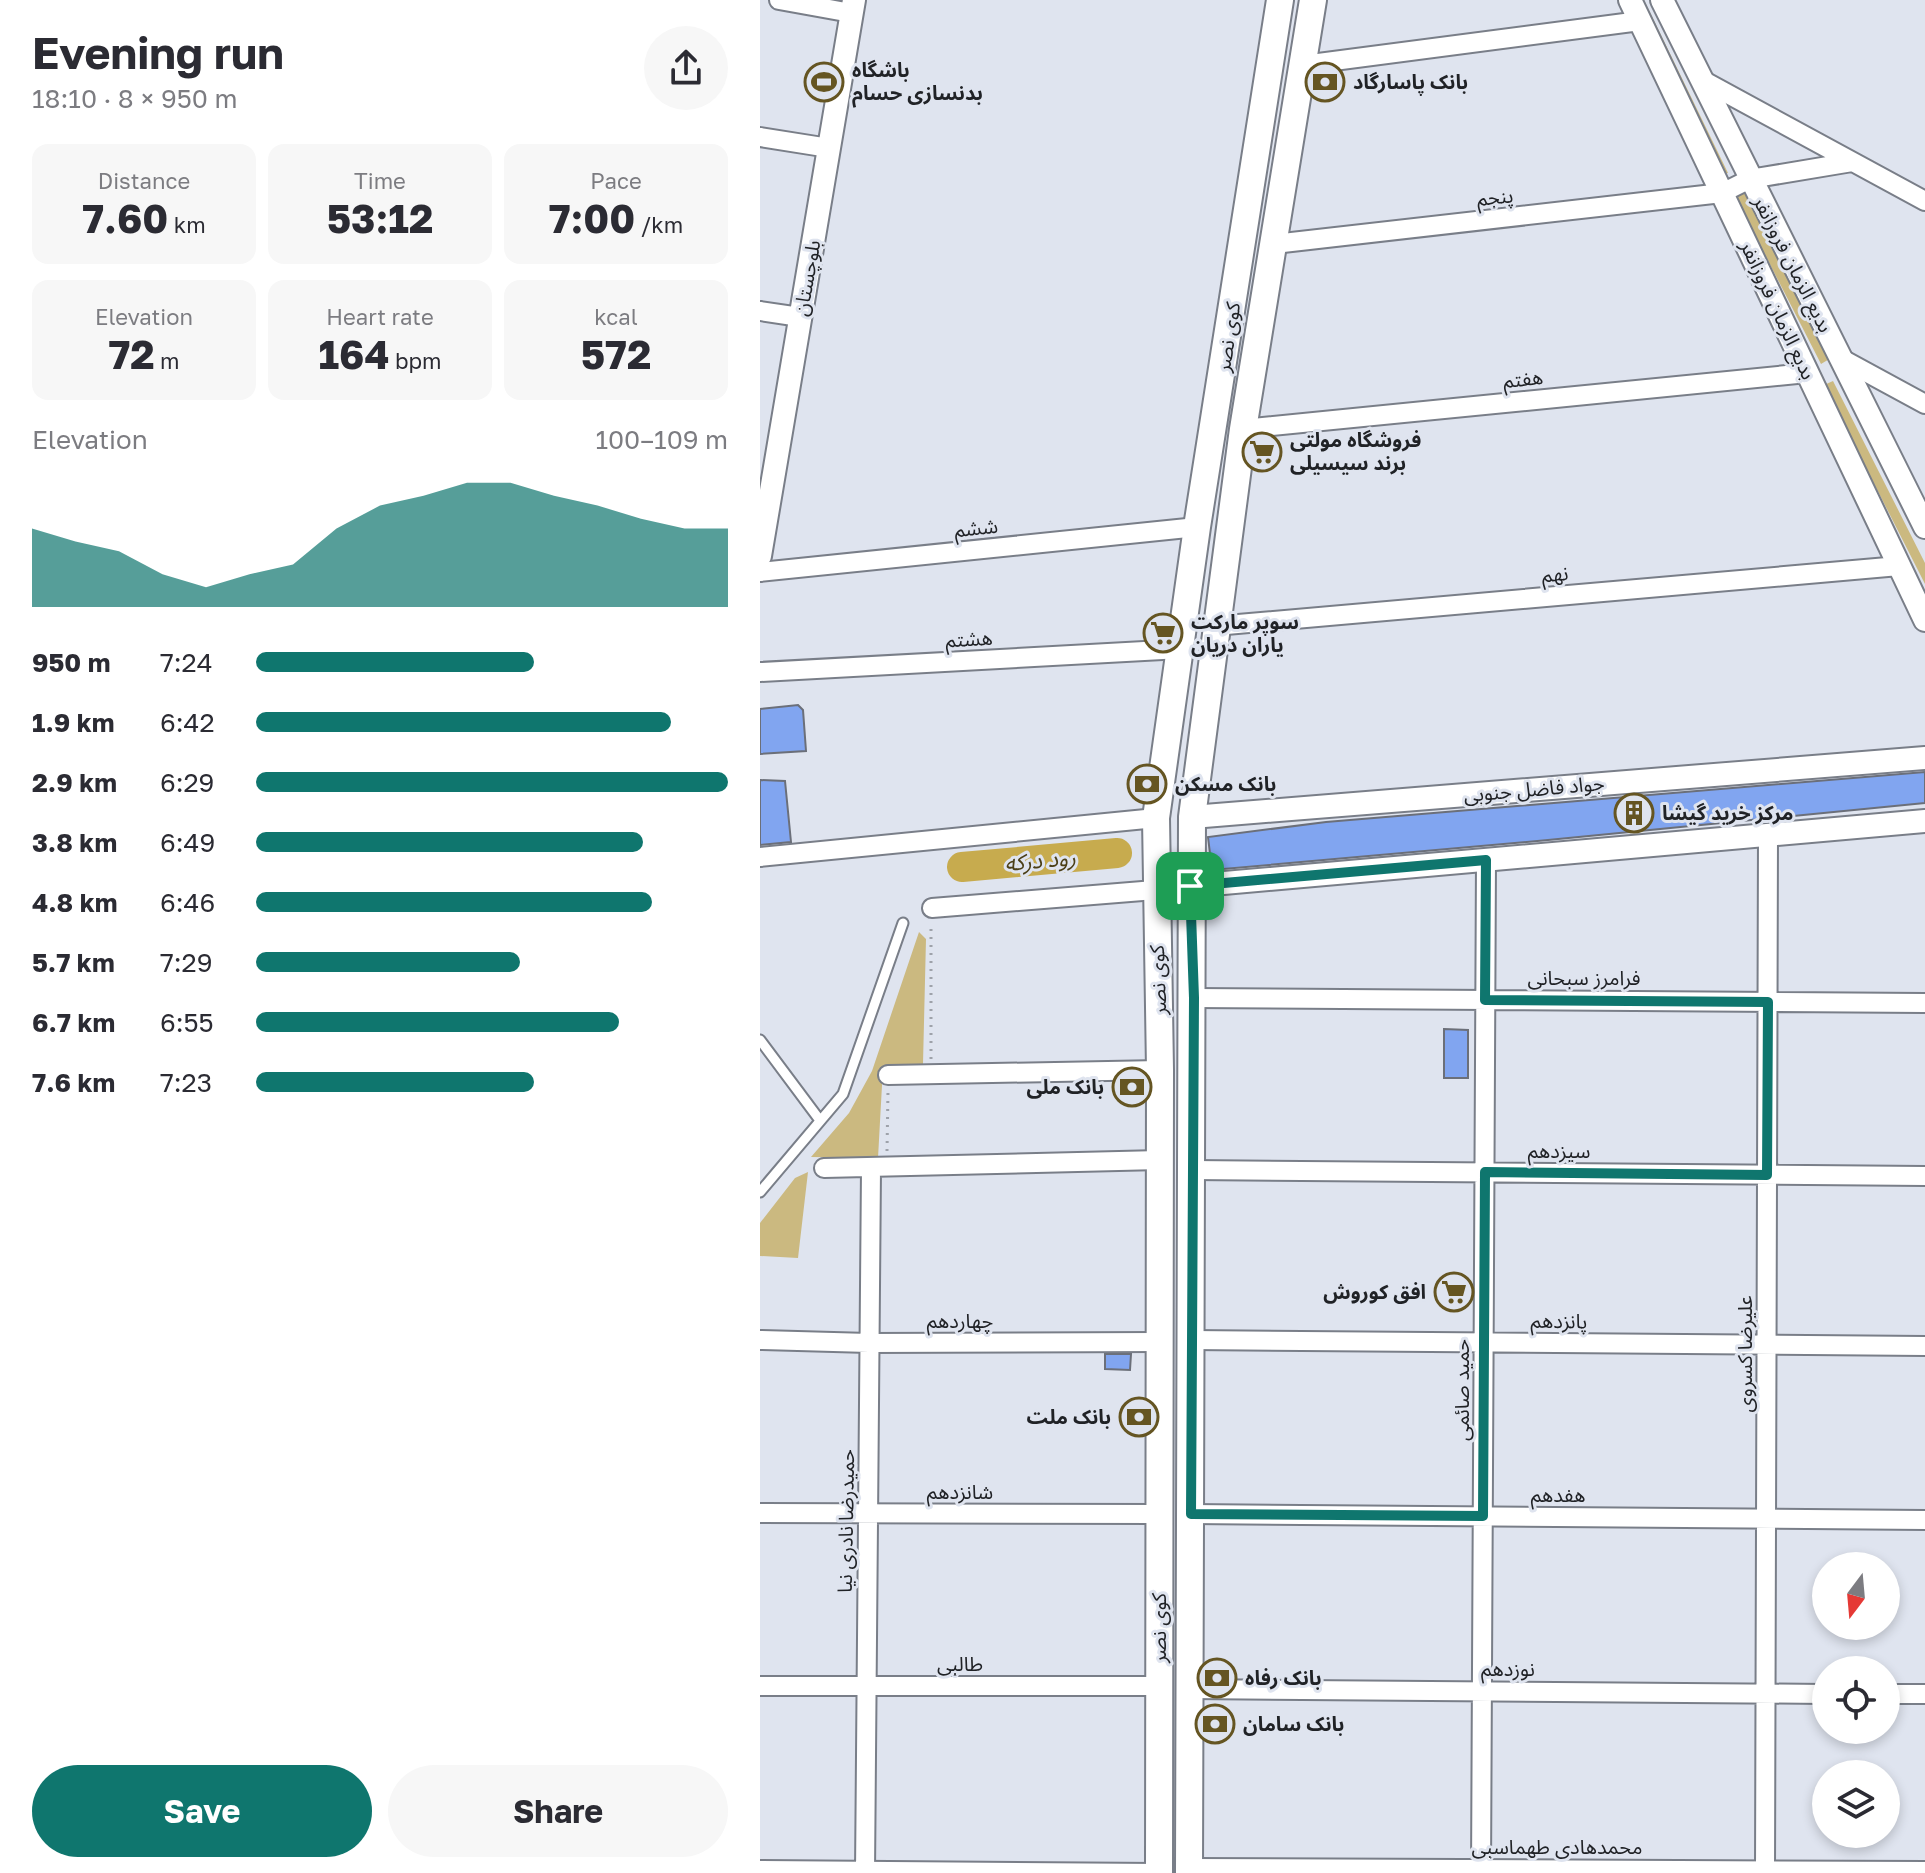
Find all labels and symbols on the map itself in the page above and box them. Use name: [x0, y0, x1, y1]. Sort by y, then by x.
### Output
place label: باشگاه بدنسازی حسام: [852, 57, 983, 108]
sports icon: باشگاه بدنسازی حسام: [803, 61, 845, 103]
bank icon: بانک پاسارگاد: [1304, 61, 1346, 103]
place label: بانک پاسارگاد: [1353, 69, 1468, 96]
street label: پنجم: [1475, 182, 1515, 214]
street label: بدیع الزمان فروزانفر: [1745, 190, 1839, 338]
street label: بدیع‌ الزمان فروزانفر: [1732, 235, 1822, 384]
street label: بلوچستان: [788, 238, 827, 318]
street label: کوی نصر: [1210, 300, 1245, 375]
street label: هفتم: [1502, 364, 1545, 396]
place label: فروشگاه مولتی برند سیسیلی: [1290, 427, 1421, 475]
supermarket icon: فروشگاه مولتی برند سیسیلی: [1241, 431, 1283, 473]
street label: ششم: [953, 513, 999, 545]
street label: نهم: [1541, 560, 1570, 590]
place label: سوپر مارکت یاران دریان: [1191, 609, 1299, 657]
supermarket icon: سوپر مارکت یاران دریان: [1142, 612, 1184, 654]
street label: هشتم: [945, 625, 993, 655]
bank icon: بانک مسکن: [1126, 763, 1168, 805]
street label: جواد فاضل جنوبی: [1463, 770, 1605, 807]
place label: بانک مسکن: [1175, 771, 1276, 796]
building icon: مرکز خرید گیشا: [1613, 792, 1655, 834]
place label: مرکز خرید گیشا: [1662, 800, 1794, 825]
water label: رود درکه: [1003, 843, 1077, 877]
pin: [1156, 852, 1224, 920]
street label: کوی نصر: [1144, 944, 1171, 1017]
street label: فرامرز سبحانی: [1527, 965, 1641, 990]
bank icon: بانک ملی: [1111, 1066, 1153, 1108]
place label: بانک ملی: [1026, 1074, 1104, 1099]
street label: سیزدهم: [1528, 1138, 1590, 1166]
supermarket icon: افق کوروش: [1433, 1271, 1475, 1313]
place label: افق کوروش: [1323, 1279, 1426, 1304]
street label: علیرضا کسروی: [1732, 1295, 1757, 1413]
street label: چهاردهم: [927, 1308, 993, 1336]
street label: پانزدهم: [1530, 1308, 1588, 1336]
street label: حمید صائمی: [1449, 1339, 1474, 1441]
bank icon: بانک ملت: [1118, 1396, 1160, 1438]
place label: بانک ملت: [1027, 1404, 1111, 1429]
street label: حمیدرضا نادری نیا: [832, 1449, 859, 1593]
street label: شانزدهم: [927, 1479, 993, 1507]
street label: هفدهم: [1531, 1482, 1585, 1510]
north arrow: [1812, 1552, 1900, 1640]
street label: کوی نصر: [1146, 1592, 1171, 1664]
street label: طالبی: [937, 1651, 983, 1676]
street label: نوزدهم: [1481, 1656, 1535, 1684]
bank icon: بانک رفاه: [1196, 1657, 1238, 1699]
place label: بانک رفاه: [1245, 1665, 1322, 1690]
bank icon: بانک سامان: [1194, 1703, 1236, 1745]
place label: بانک سامان: [1243, 1711, 1344, 1736]
street label: محمدهادی طهماسبی: [1472, 1834, 1642, 1859]

